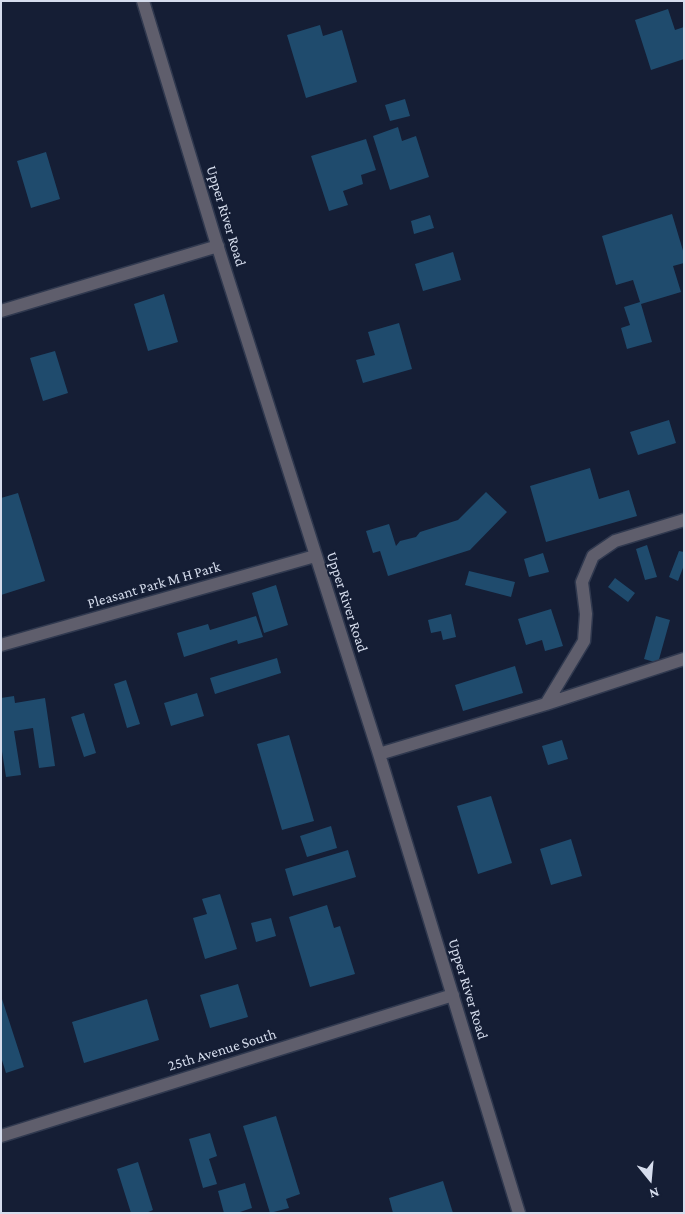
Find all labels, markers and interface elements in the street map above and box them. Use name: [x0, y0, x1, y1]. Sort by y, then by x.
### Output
street label: Upper River Road: [202, 163, 250, 269]
street label: Upper River Road: [322, 550, 372, 654]
street label: Pleasant Park M H Park: [85, 557, 223, 613]
street label: Upper River Road: [444, 936, 492, 1042]
street label: 25th Avenue South: [166, 1025, 278, 1075]
north arrow: [625, 1154, 675, 1204]
text: N: [647, 1184, 661, 1202]

